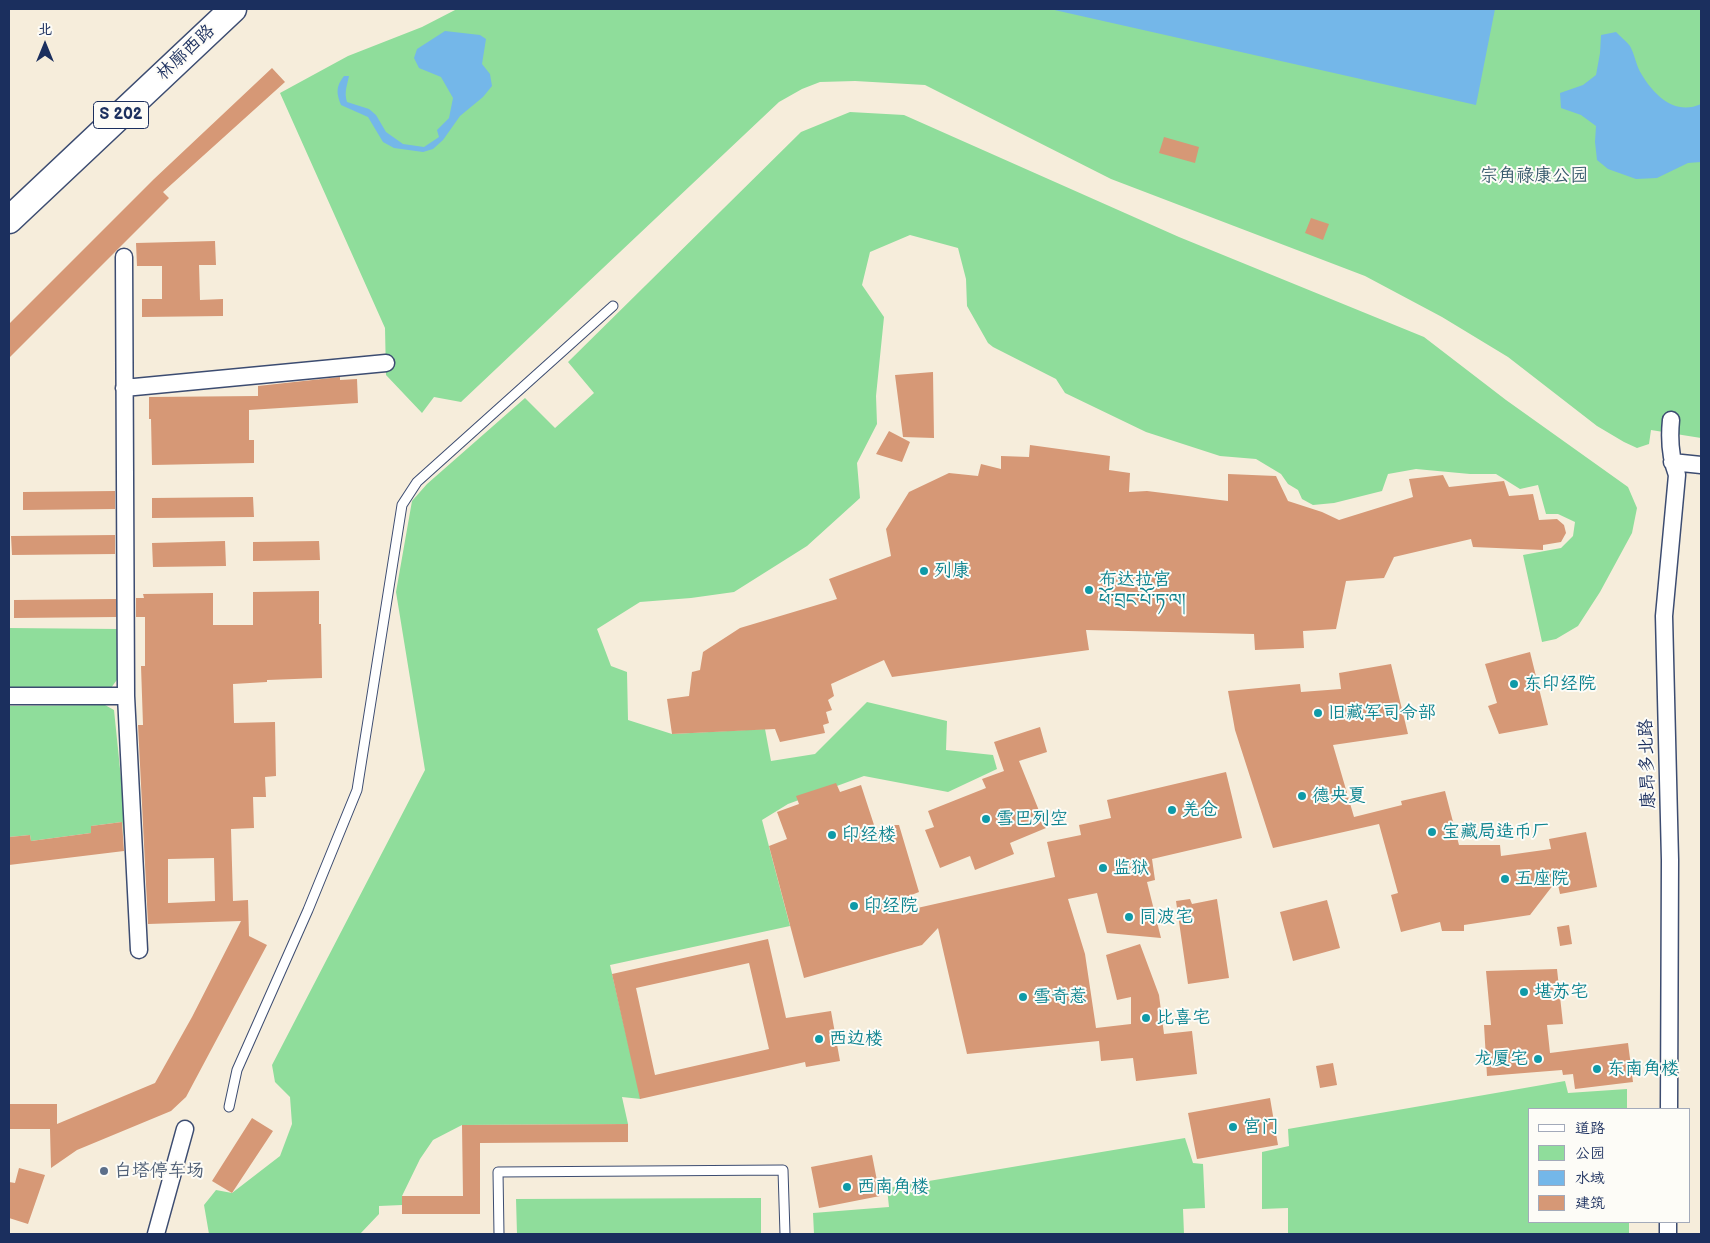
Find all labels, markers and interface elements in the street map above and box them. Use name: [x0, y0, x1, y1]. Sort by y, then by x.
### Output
north arrow: [20, 20, 70, 70]
text: 北: [38, 21, 52, 38]
street label: 林廓西路: [152, 21, 220, 85]
road number: S 202: [94, 102, 148, 128]
park label: 宗角禄康公园: [1480, 165, 1588, 187]
place label: 列康: [934, 560, 970, 582]
marker: 列康: [918, 565, 930, 577]
place label: 布达拉宫 ཕོ་བྲང་པོ་ཏ་ལ།: [1099, 569, 1186, 612]
marker: 布达拉宫 ཕོ་བྲང་པོ་ཏ་ལ།: [1083, 584, 1095, 596]
place label: 东印经院: [1524, 673, 1596, 695]
marker: 东印经院: [1508, 678, 1520, 690]
place label: 旧藏军司令部: [1328, 702, 1436, 724]
marker: 旧藏军司令部: [1312, 707, 1324, 719]
street label: 康昂多北路: [1636, 719, 1660, 809]
place label: 德央夏: [1312, 785, 1366, 807]
marker: 德央夏: [1296, 790, 1308, 802]
place label: 羌仓: [1182, 799, 1218, 821]
marker: 羌仓: [1166, 804, 1178, 816]
place label: 雪巴列空: [996, 808, 1068, 830]
marker: 雪巴列空: [980, 813, 992, 825]
place label: 宝藏局造币厂: [1442, 821, 1550, 843]
place label: 印经楼: [842, 824, 896, 846]
marker: 宝藏局造币厂: [1426, 826, 1438, 838]
marker: 印经楼: [826, 829, 838, 841]
place label: 监狱: [1113, 857, 1149, 879]
marker: 监狱: [1097, 862, 1109, 874]
place label: 五座院: [1515, 868, 1569, 890]
marker: 五座院: [1499, 873, 1511, 885]
place label: 印经院: [864, 895, 918, 917]
marker: 印经院: [848, 900, 860, 912]
place label: 同波宅: [1139, 906, 1193, 928]
marker: 同波宅: [1123, 911, 1135, 923]
place label: 堪苏宅: [1534, 981, 1588, 1003]
place label: 雪奇惹: [1033, 986, 1087, 1008]
marker: 堪苏宅: [1518, 986, 1530, 998]
marker: 雪奇惹: [1017, 991, 1029, 1003]
place label: 比喜宅: [1156, 1007, 1210, 1029]
marker: 比喜宅: [1140, 1012, 1152, 1024]
place label: 西边楼: [829, 1028, 883, 1050]
marker: 西边楼: [813, 1033, 825, 1045]
place label: 龙厦宅: [1474, 1048, 1528, 1070]
marker: 龙厦宅: [1532, 1053, 1544, 1065]
place label: 东南角楼: [1607, 1058, 1679, 1080]
marker: 东南角楼: [1591, 1063, 1603, 1075]
legend: [1528, 1108, 1690, 1223]
place label: 宫门: [1243, 1116, 1279, 1138]
text: 道路: [1575, 1119, 1605, 1138]
marker: 宫门: [1227, 1121, 1239, 1133]
text: 公园: [1575, 1144, 1605, 1163]
place label: 白塔停车场: [114, 1160, 204, 1182]
marker: 白塔停车场: [98, 1165, 110, 1177]
text: 水域: [1575, 1169, 1605, 1188]
place label: 西南角楼: [857, 1176, 929, 1198]
marker: 西南角楼: [841, 1181, 853, 1193]
text: 建筑: [1575, 1194, 1605, 1213]

